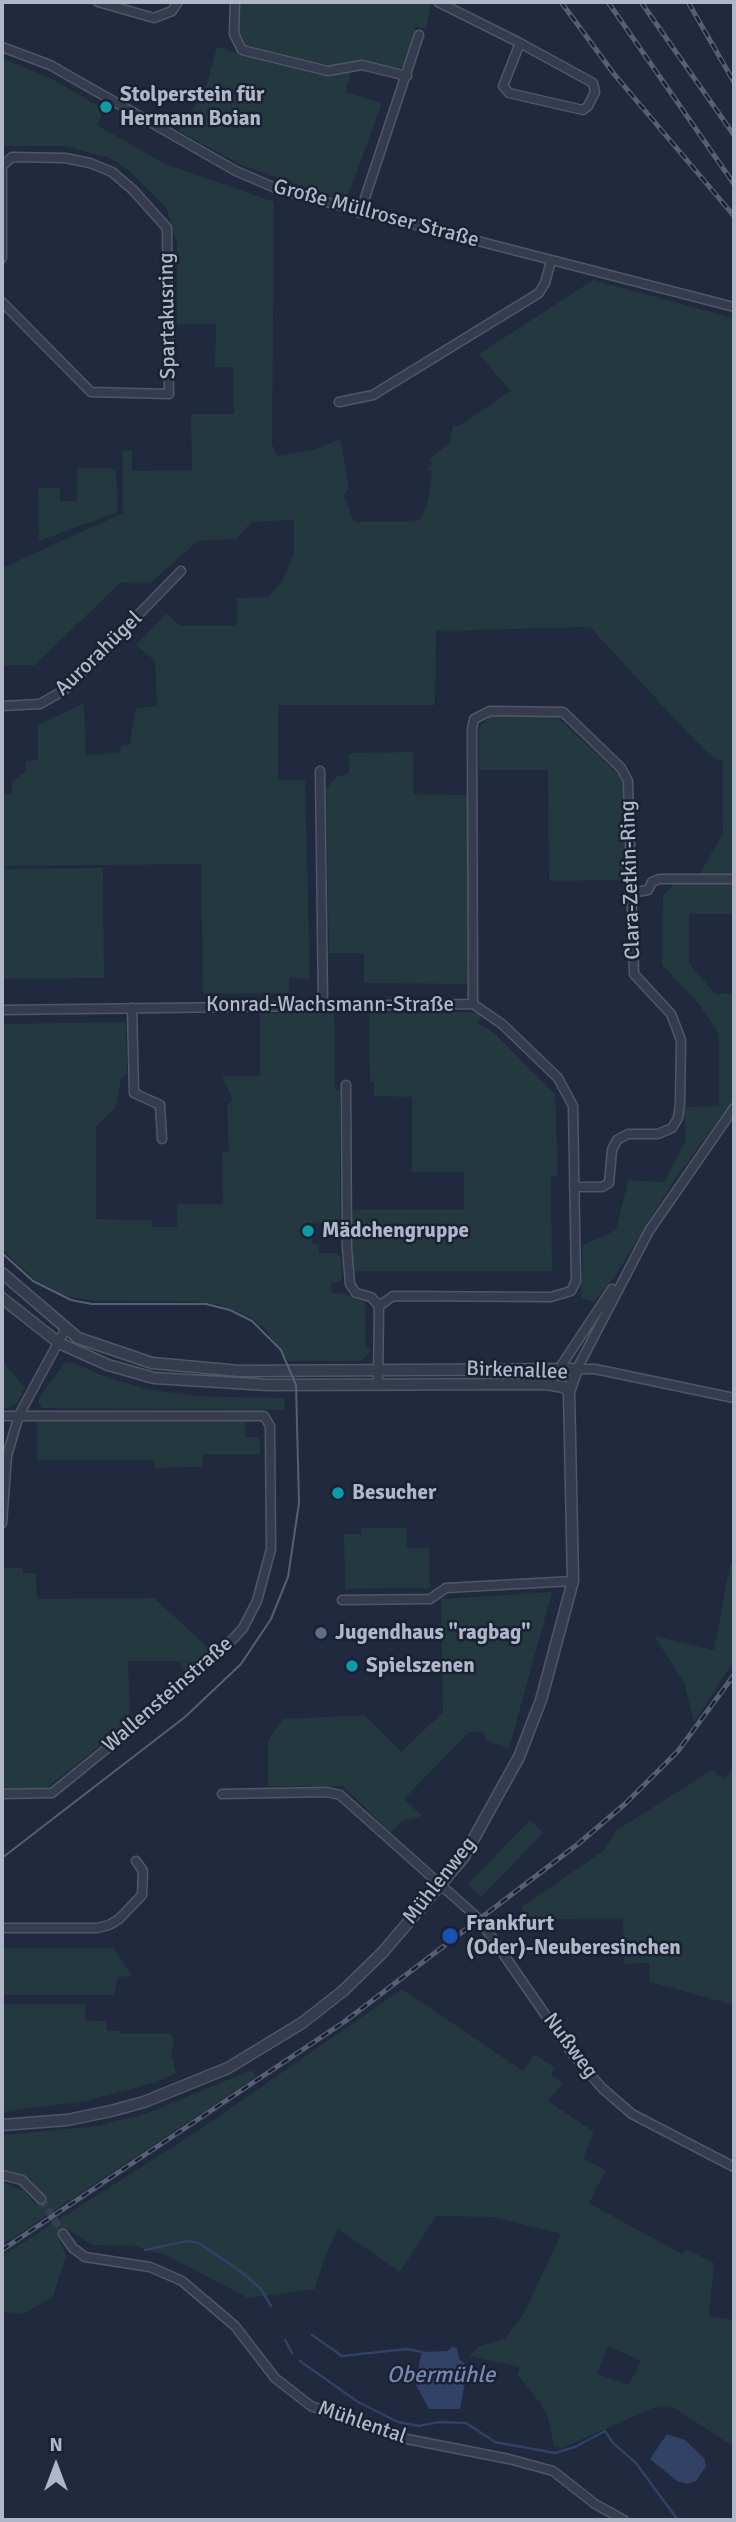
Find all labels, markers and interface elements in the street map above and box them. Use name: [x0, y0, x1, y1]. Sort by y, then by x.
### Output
place label: Stolperstein für Hermann Boian: [120, 82, 264, 132]
marker: Stolperstein für Hermann Boian: [98, 99, 114, 115]
street label: Große Müllroser Straße: [271, 174, 481, 254]
street label: Spartakusring: [154, 252, 182, 380]
street label: Aurorahügel: [50, 606, 148, 702]
street label: Clara-Zetkin-Ring: [616, 800, 646, 960]
street label: Konrad-Wachsmann-Straße: [206, 992, 454, 1018]
place label: Mädchengruppe: [322, 1218, 469, 1244]
marker: Mädchengruppe: [300, 1223, 316, 1239]
street label: Birkenallee: [466, 1357, 568, 1385]
place label: Besucher: [352, 1480, 436, 1506]
marker: Besucher: [330, 1485, 346, 1501]
place label: Jugendhaus "ragbag": [335, 1620, 531, 1646]
marker: Jugendhaus "ragbag": [313, 1625, 329, 1641]
street label: Wallensteinstraße: [98, 1632, 238, 1758]
place label: Spielszenen: [366, 1653, 475, 1679]
marker: Spielszenen: [344, 1658, 360, 1674]
street label: Mühlenweg: [398, 1832, 482, 1930]
place label: Frankfurt (Oder)-Neuberesinchen: [466, 1911, 681, 1961]
marker: Frankfurt (Oder)-Neuberesinchen: [440, 1926, 460, 1946]
street label: Nußweg: [537, 2008, 603, 2084]
water label: Obermühle: [387, 2362, 495, 2390]
street label: Mühlental: [314, 2396, 410, 2450]
north arrow: [21, 2431, 91, 2501]
text: N: [49, 2433, 63, 2457]

